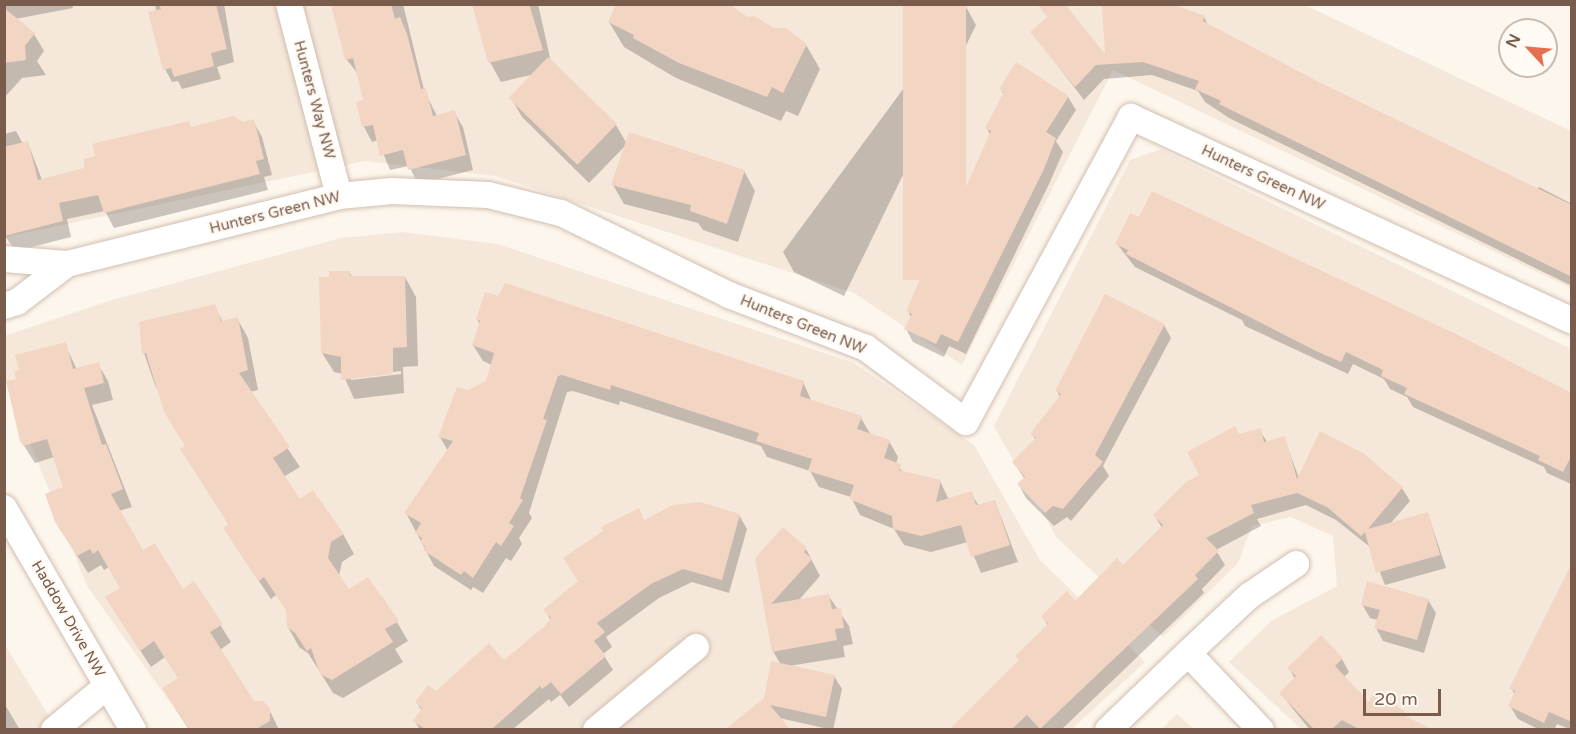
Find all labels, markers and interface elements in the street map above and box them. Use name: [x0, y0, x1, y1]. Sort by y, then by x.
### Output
north arrow: [1498, 18, 1558, 78]
text: N: [1502, 31, 1525, 51]
street label: Hunters Way NW: [289, 39, 339, 161]
street label: Hunters Green NW: [1198, 141, 1328, 215]
street label: Hunters Green NW: [208, 188, 342, 238]
street label: Hunters Green NW: [737, 292, 869, 358]
street label: Haddow Drive NW: [27, 558, 109, 680]
scale bar: [1366, 677, 1444, 715]
text: 20 m: [1374, 688, 1418, 710]

